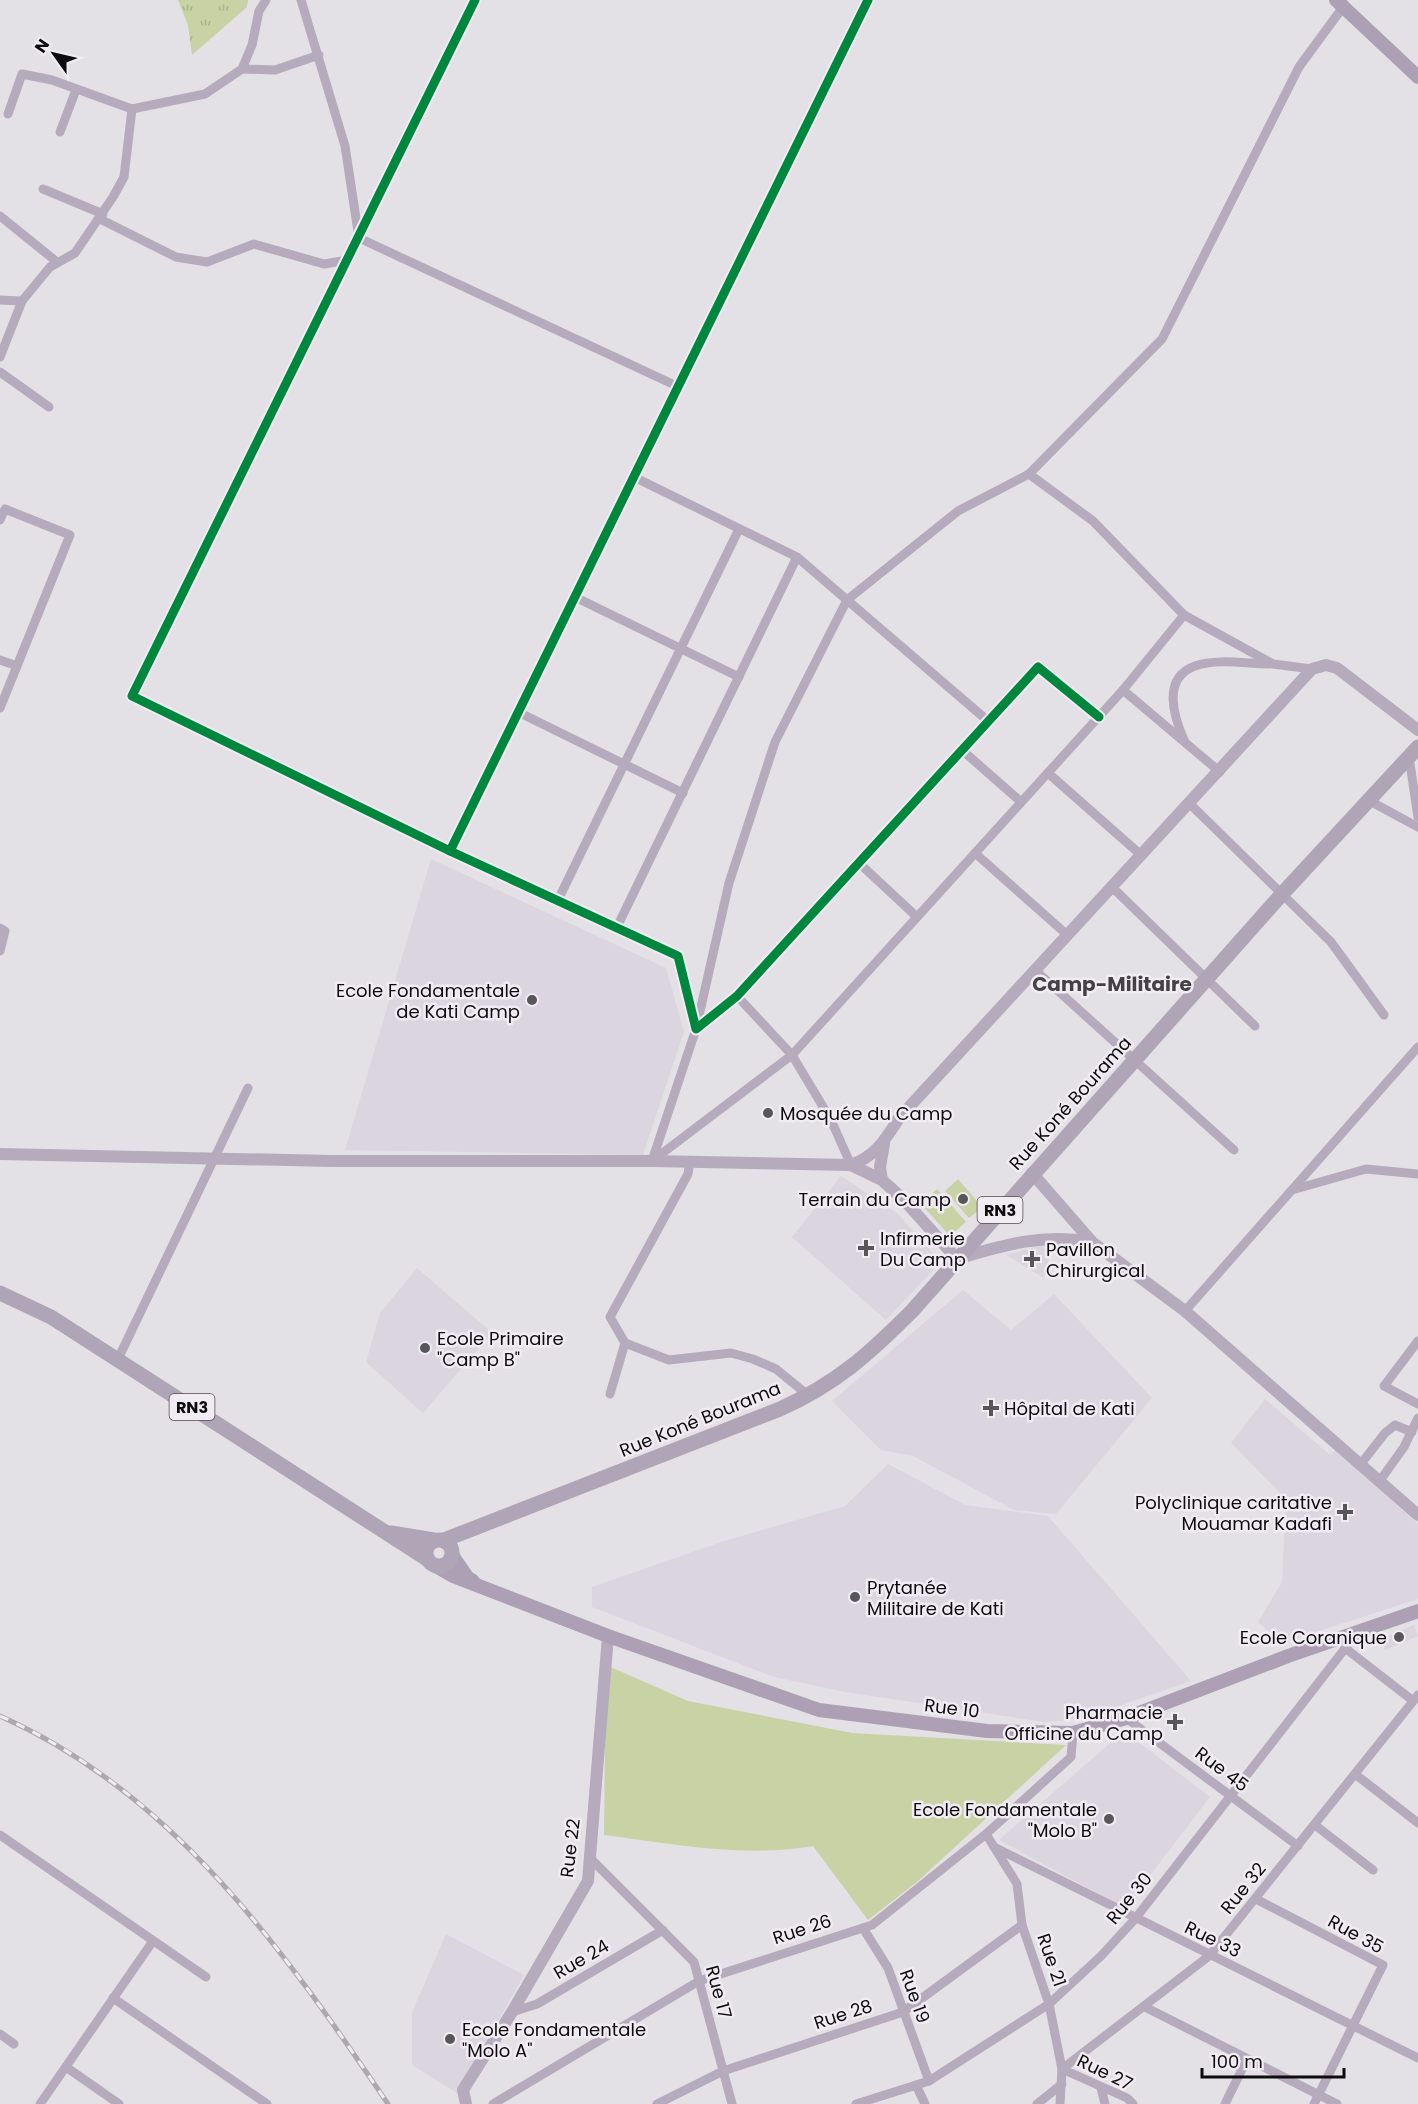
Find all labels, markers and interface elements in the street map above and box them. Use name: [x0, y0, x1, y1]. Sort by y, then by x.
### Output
north arrow: [24, 24, 84, 84]
text: N: [29, 34, 55, 57]
district label: Camp-Militaire: [1032, 970, 1192, 998]
place label: Ecole Fondamentale de Kati Camp: [336, 978, 520, 1024]
marker: Ecole Fondamentale de Kati Camp: [525, 993, 539, 1007]
street label: Rue Koné Bourama: [1003, 1031, 1137, 1175]
place label: Mosquée du Camp: [780, 1101, 953, 1126]
marker: Mosquée du Camp: [761, 1106, 775, 1120]
place label: Terrain du Camp: [798, 1187, 951, 1212]
marker: Terrain du Camp: [956, 1192, 970, 1206]
road number: RN3: [978, 1197, 1022, 1223]
place label: Infirmerie Du Camp: [880, 1226, 966, 1272]
place label: Pavillon Chirurgical: [1046, 1237, 1145, 1283]
marker: Infirmerie Du Camp: [857, 1239, 875, 1257]
marker: Pavillon Chirurgical: [1023, 1250, 1041, 1268]
place label: Ecole Primaire "Camp B": [437, 1326, 564, 1372]
marker: Ecole Primaire "Camp B": [418, 1341, 432, 1355]
street label: Rue Koné Bourama: [616, 1375, 784, 1463]
road number: RN3: [170, 1394, 214, 1420]
place label: Hôpital de Kati: [1004, 1396, 1135, 1421]
marker: Hôpital de Kati: [982, 1399, 1000, 1417]
place label: Polyclinique caritative Mouamar Kadafi: [1135, 1490, 1332, 1536]
marker: Polyclinique caritative Mouamar Kadafi: [1336, 1503, 1354, 1521]
place label: Prytanée Militaire de Kati: [867, 1575, 1004, 1621]
marker: Prytanée Militaire de Kati: [848, 1590, 862, 1604]
place label: Ecole Coranique: [1240, 1625, 1387, 1650]
marker: Ecole Coranique: [1392, 1630, 1406, 1644]
street label: Rue 10: [923, 1692, 981, 1724]
place label: Pharmacie Officine du Camp: [1004, 1700, 1163, 1746]
marker: Pharmacie Officine du Camp: [1168, 1715, 1182, 1729]
street label: Rue 45: [1190, 1741, 1254, 1797]
place label: Ecole Fondamentale "Molo B": [913, 1797, 1097, 1843]
marker: Ecole Fondamentale "Molo B": [1102, 1812, 1116, 1826]
street label: Rue 22: [554, 1817, 586, 1879]
street label: Rue 32: [1215, 1857, 1271, 1919]
street label: Rue 30: [1100, 1867, 1158, 1929]
street label: Rue 26: [770, 1908, 834, 1950]
street label: Rue 35: [1324, 1908, 1388, 1960]
street label: Rue 33: [1181, 1915, 1245, 1963]
street label: Rue 21: [1031, 1930, 1073, 1990]
street label: Rue 24: [549, 1933, 613, 1985]
street label: Rue 17: [700, 1963, 738, 2021]
street label: Rue 19: [894, 1966, 936, 2026]
street label: Rue 28: [811, 1993, 875, 2035]
place label: Ecole Fondamentale "Molo A": [462, 2017, 646, 2063]
marker: Ecole Fondamentale "Molo A": [443, 2032, 457, 2046]
scale bar: [1202, 2041, 1344, 2079]
street label: Rue 27: [1073, 2048, 1137, 2096]
text: 100 m: [1211, 2049, 1263, 2074]

